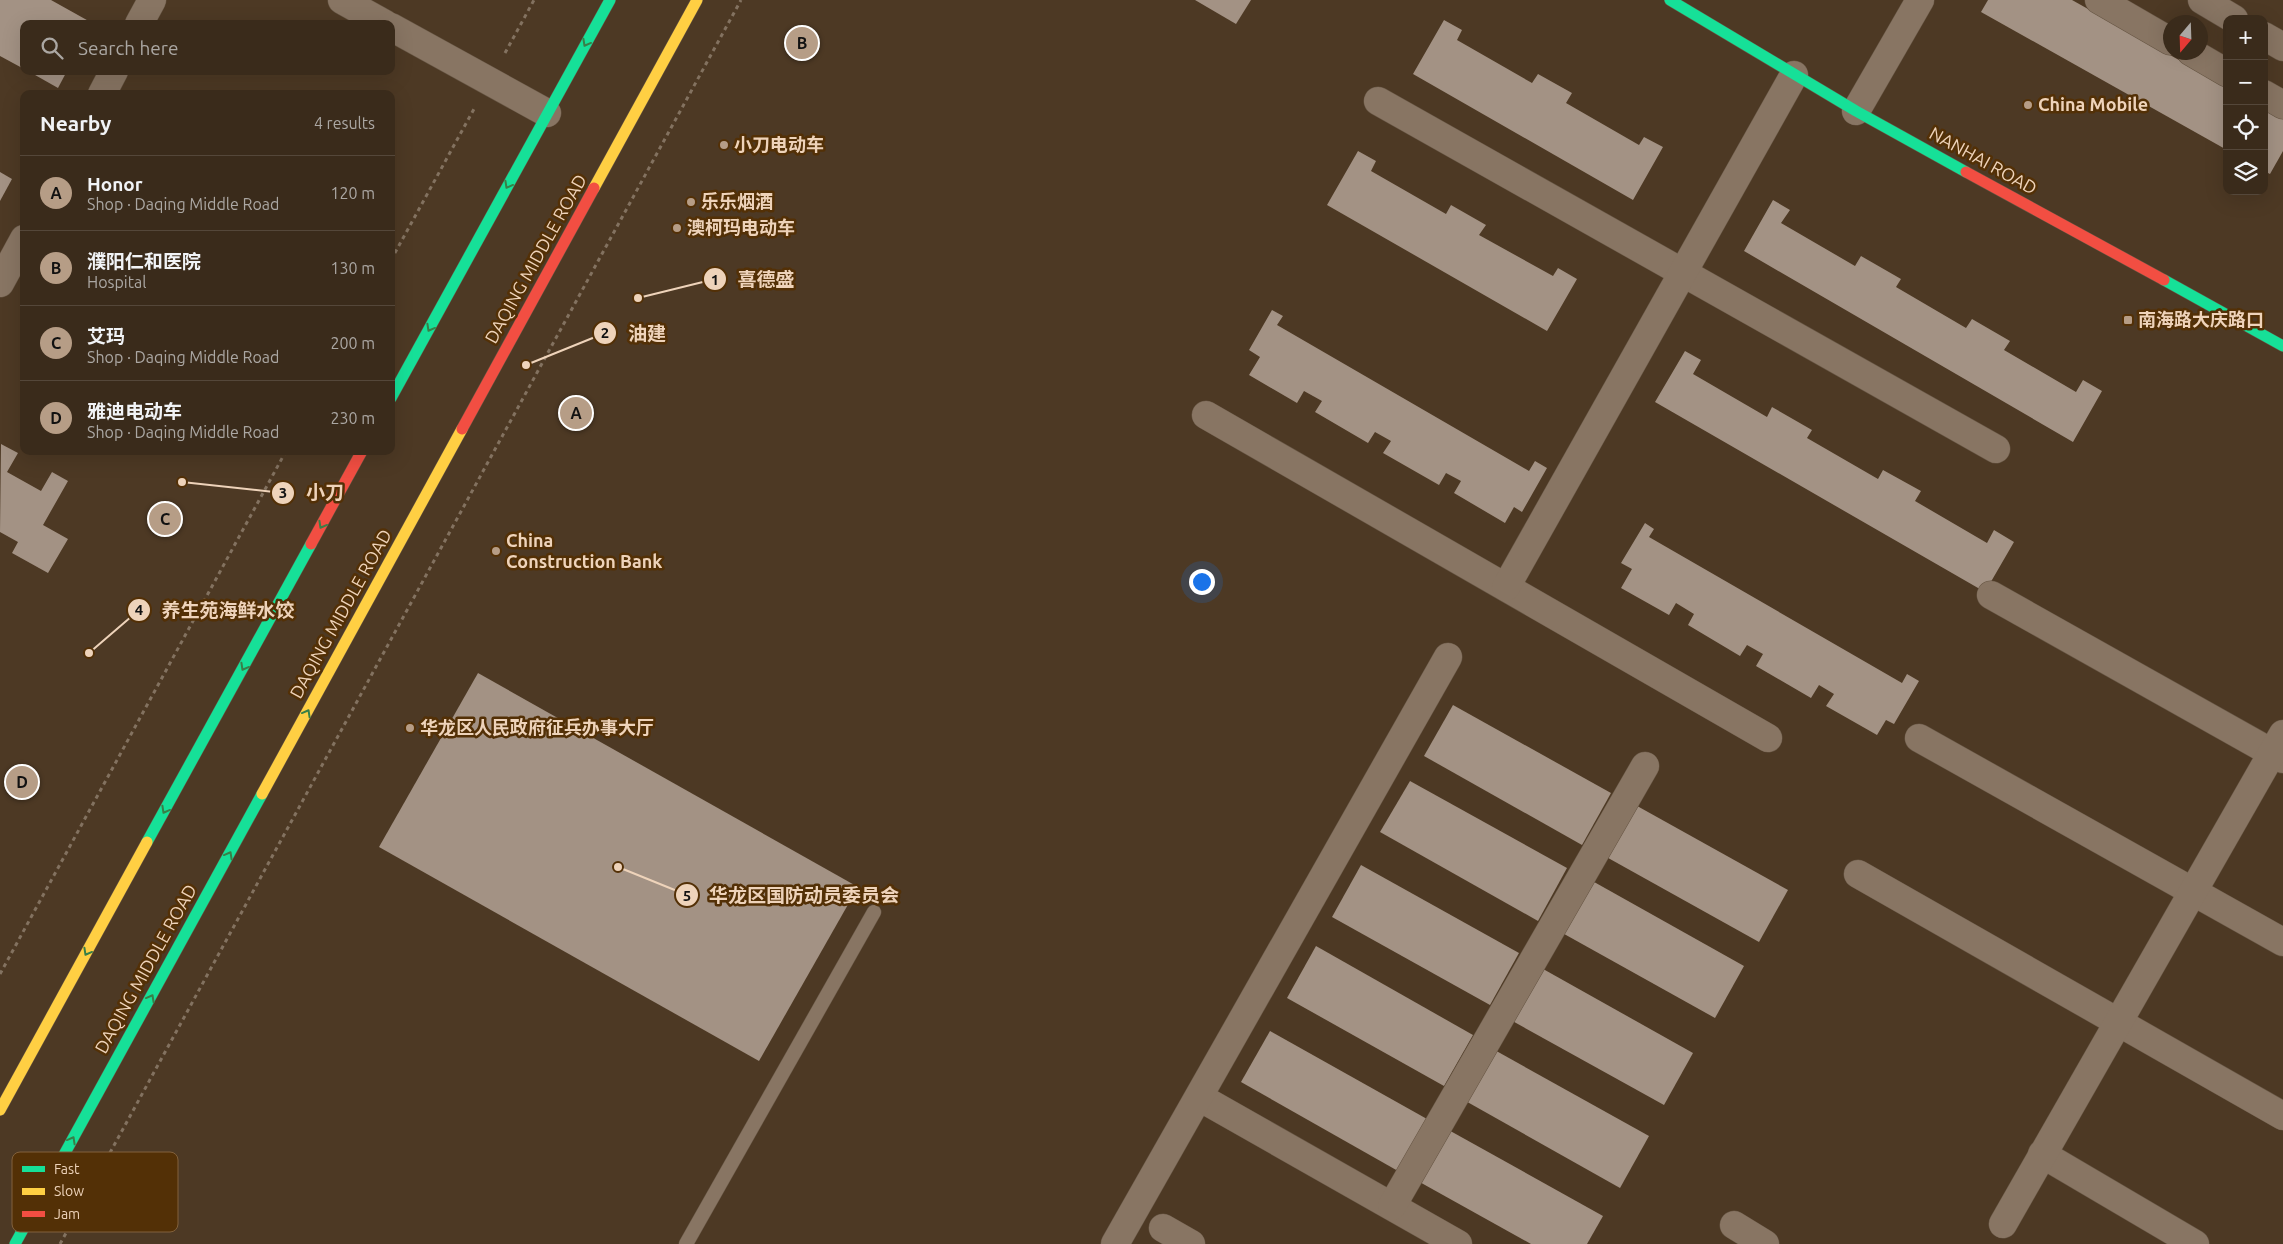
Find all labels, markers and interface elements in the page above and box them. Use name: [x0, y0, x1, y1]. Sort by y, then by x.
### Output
north arrow: [2163, 15, 2208, 60]
map controls: [2223, 15, 2268, 195]
button: +: [2223, 15, 2268, 60]
search box: [20, 20, 395, 75]
pin: B: [786, 24, 818, 62]
icon: search: [38, 34, 66, 62]
text: Search here: [78, 37, 178, 59]
one-way arrow: [582, 37, 592, 46]
button: −: [2223, 60, 2268, 105]
place label: China Mobile: [2038, 94, 2148, 114]
marker: China Mobile: [2022, 99, 2034, 111]
button: locate: [2223, 105, 2268, 150]
text: Nearby: [40, 111, 111, 135]
text: 4 results: [314, 114, 375, 132]
street label: NANHAI ROAD: [1926, 122, 2041, 198]
place label: 小刀电动车: [734, 134, 824, 154]
marker: 小刀电动车: [718, 139, 730, 151]
button: layers: [2223, 150, 2268, 195]
street label: DAQING MIDDLE ROAD: [480, 171, 591, 347]
text: Honor: [87, 173, 143, 195]
one-way arrow: [504, 180, 514, 189]
text: A: [50, 184, 62, 202]
text: 120 m: [330, 184, 375, 202]
place label: 乐乐烟酒: [701, 191, 773, 211]
text: Shop · Daqing Middle Road: [87, 195, 279, 213]
marker: 乐乐烟酒: [685, 196, 697, 208]
place label: 澳柯玛电动车: [687, 217, 795, 237]
marker: 澳柯玛电动车: [671, 222, 683, 234]
text: 濮阳仁和医院: [87, 250, 201, 272]
text: B: [51, 259, 61, 277]
text: 130 m: [330, 259, 375, 277]
callout: 喜德盛: [702, 262, 804, 296]
text: 喜德盛: [737, 268, 795, 290]
text: 1: [711, 271, 719, 288]
text: Hospital: [87, 273, 146, 291]
place label: 南海路大庆路口: [2138, 309, 2264, 329]
marker: 南海路大庆路口: [2122, 314, 2134, 326]
callout: 油建: [593, 316, 676, 350]
one-way arrow: [426, 322, 436, 331]
text: 油建: [628, 322, 666, 344]
text: 2: [601, 324, 609, 341]
text: 艾玛: [87, 325, 125, 347]
text: C: [51, 334, 61, 352]
text: 200 m: [330, 334, 375, 352]
text: Shop · Daqing Middle Road: [87, 348, 279, 366]
pin: A: [560, 394, 592, 432]
text: 雅迪电动车: [87, 400, 182, 422]
text: D: [50, 409, 62, 427]
text: 230 m: [330, 409, 375, 427]
text: Shop · Daqing Middle Road: [87, 423, 279, 441]
callout: 小刀: [271, 476, 354, 510]
text: 小刀: [306, 481, 344, 503]
text: 3: [279, 484, 287, 501]
pin: C: [149, 500, 181, 538]
one-way arrow: [318, 519, 328, 528]
street label: DAQING MIDDLE ROAD: [285, 526, 396, 702]
place label: China Construction Bank: [506, 530, 662, 571]
marker: China Construction Bank: [490, 545, 502, 557]
your location: [1189, 569, 1215, 595]
callout: 养生苑海鲜水饺: [127, 593, 305, 627]
text: 养生苑海鲜水饺: [161, 599, 295, 621]
text: 4: [135, 601, 143, 618]
one-way arrow: [240, 662, 250, 671]
one-way arrow: [301, 709, 311, 718]
place label: 华龙区人民政府征兵办事大厅: [420, 717, 654, 737]
marker: 华龙区人民政府征兵办事大厅: [404, 722, 416, 734]
pin: D: [6, 763, 38, 801]
one-way arrow: [162, 804, 172, 813]
one-way arrow: [223, 852, 233, 861]
callout: 华龙区国防动员委员会: [674, 878, 909, 912]
street label: DAQING MIDDLE ROAD: [90, 881, 201, 1057]
text: 华龙区国防动员委员会: [709, 884, 899, 906]
text: 5: [683, 887, 691, 904]
one-way arrow: [83, 947, 93, 956]
one-way arrow: [144, 994, 154, 1003]
one-way arrow: [66, 1136, 76, 1145]
legend: [12, 1152, 178, 1232]
text: Fast: [54, 1161, 80, 1177]
text: Slow: [54, 1183, 84, 1199]
text: Jam: [54, 1206, 80, 1222]

